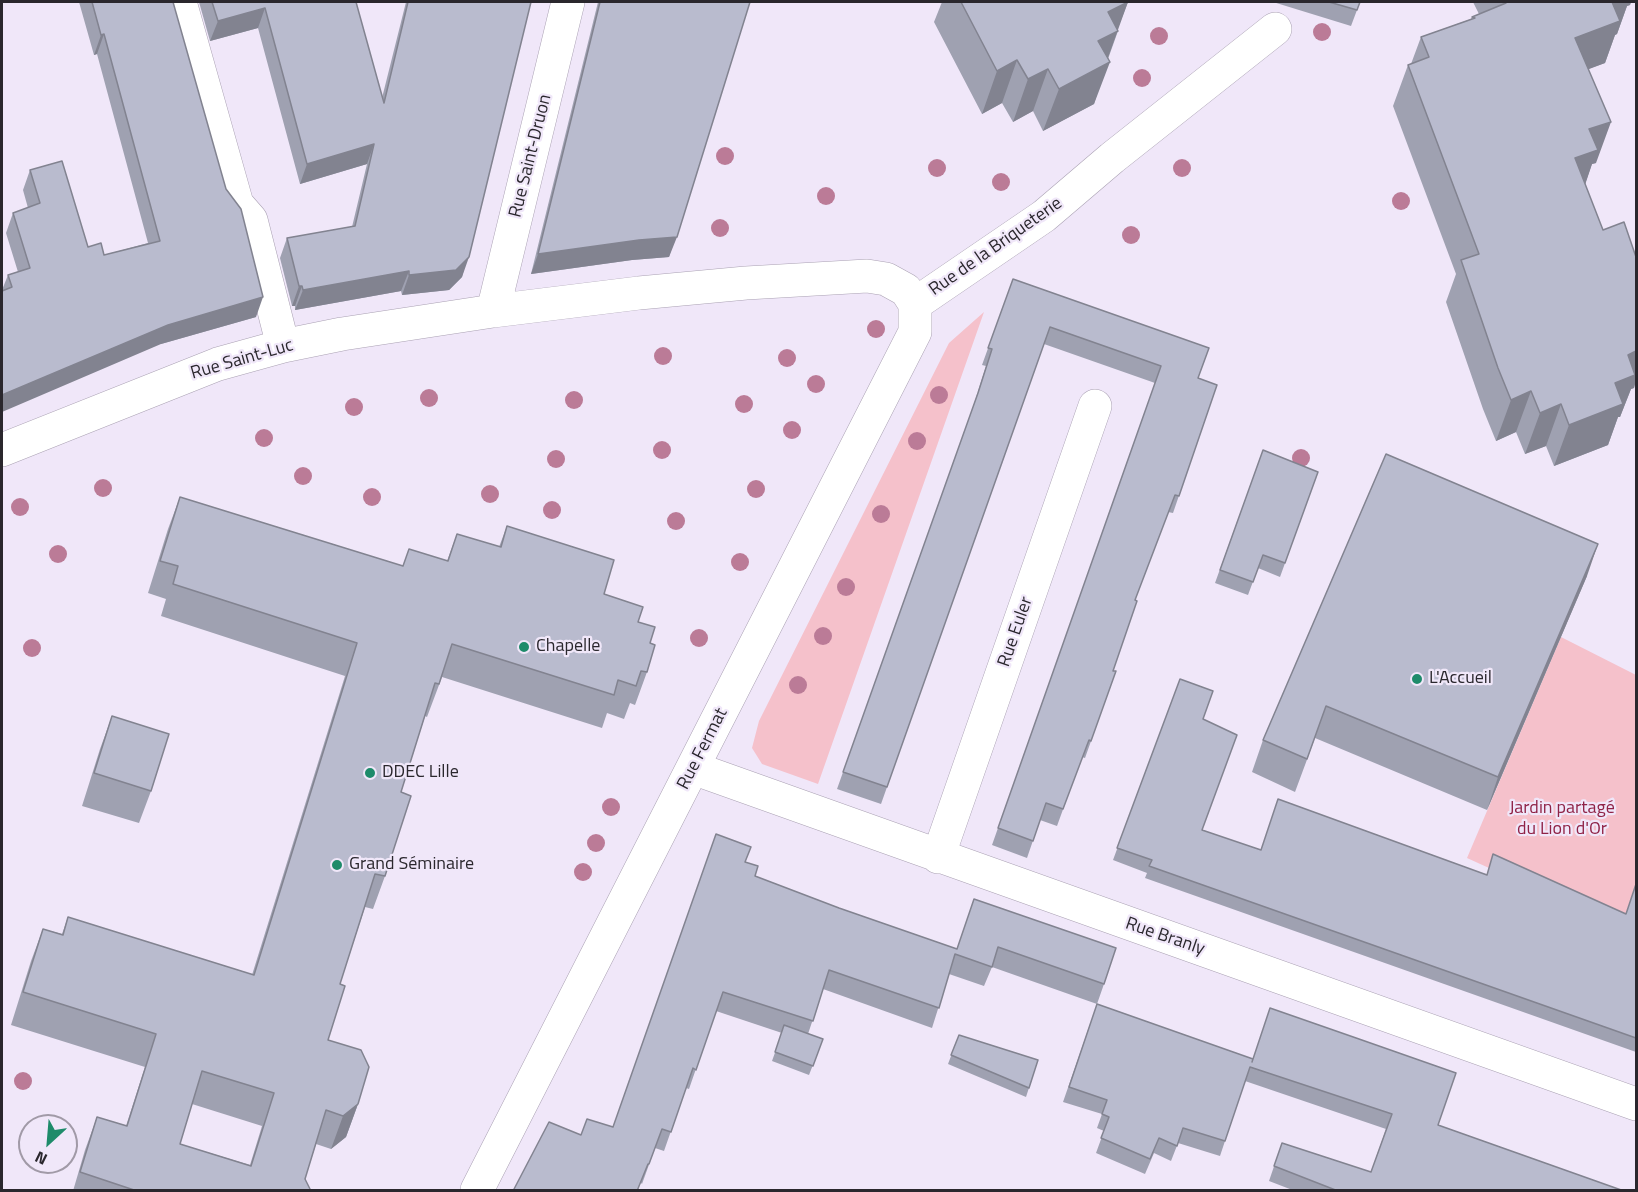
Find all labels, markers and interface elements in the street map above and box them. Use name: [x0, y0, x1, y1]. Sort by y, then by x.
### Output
street label: Rue Saint-Druon: [505, 92, 557, 220]
street label: Rue de la Briqueterie: [925, 193, 1067, 301]
street label: Rue Saint-Luc: [188, 335, 296, 385]
street label: Rue Euler: [994, 594, 1038, 670]
place label: Chapelle: [536, 636, 600, 658]
marker: Chapelle: [517, 640, 531, 654]
place label: L'Accueil: [1429, 668, 1492, 690]
marker: L'Accueil: [1410, 672, 1424, 686]
street label: Rue Fermat: [673, 705, 733, 793]
place label: DDEC Lille: [382, 762, 459, 784]
marker: DDEC Lille: [363, 766, 377, 780]
park label: Jardin partagé du Lion d'Or: [1509, 798, 1615, 840]
place label: Grand Séminaire: [349, 854, 474, 876]
marker: Grand Séminaire: [330, 858, 344, 872]
street label: Rue Branly: [1122, 913, 1208, 961]
north arrow: [18, 1114, 78, 1174]
text: N: [31, 1145, 51, 1172]

